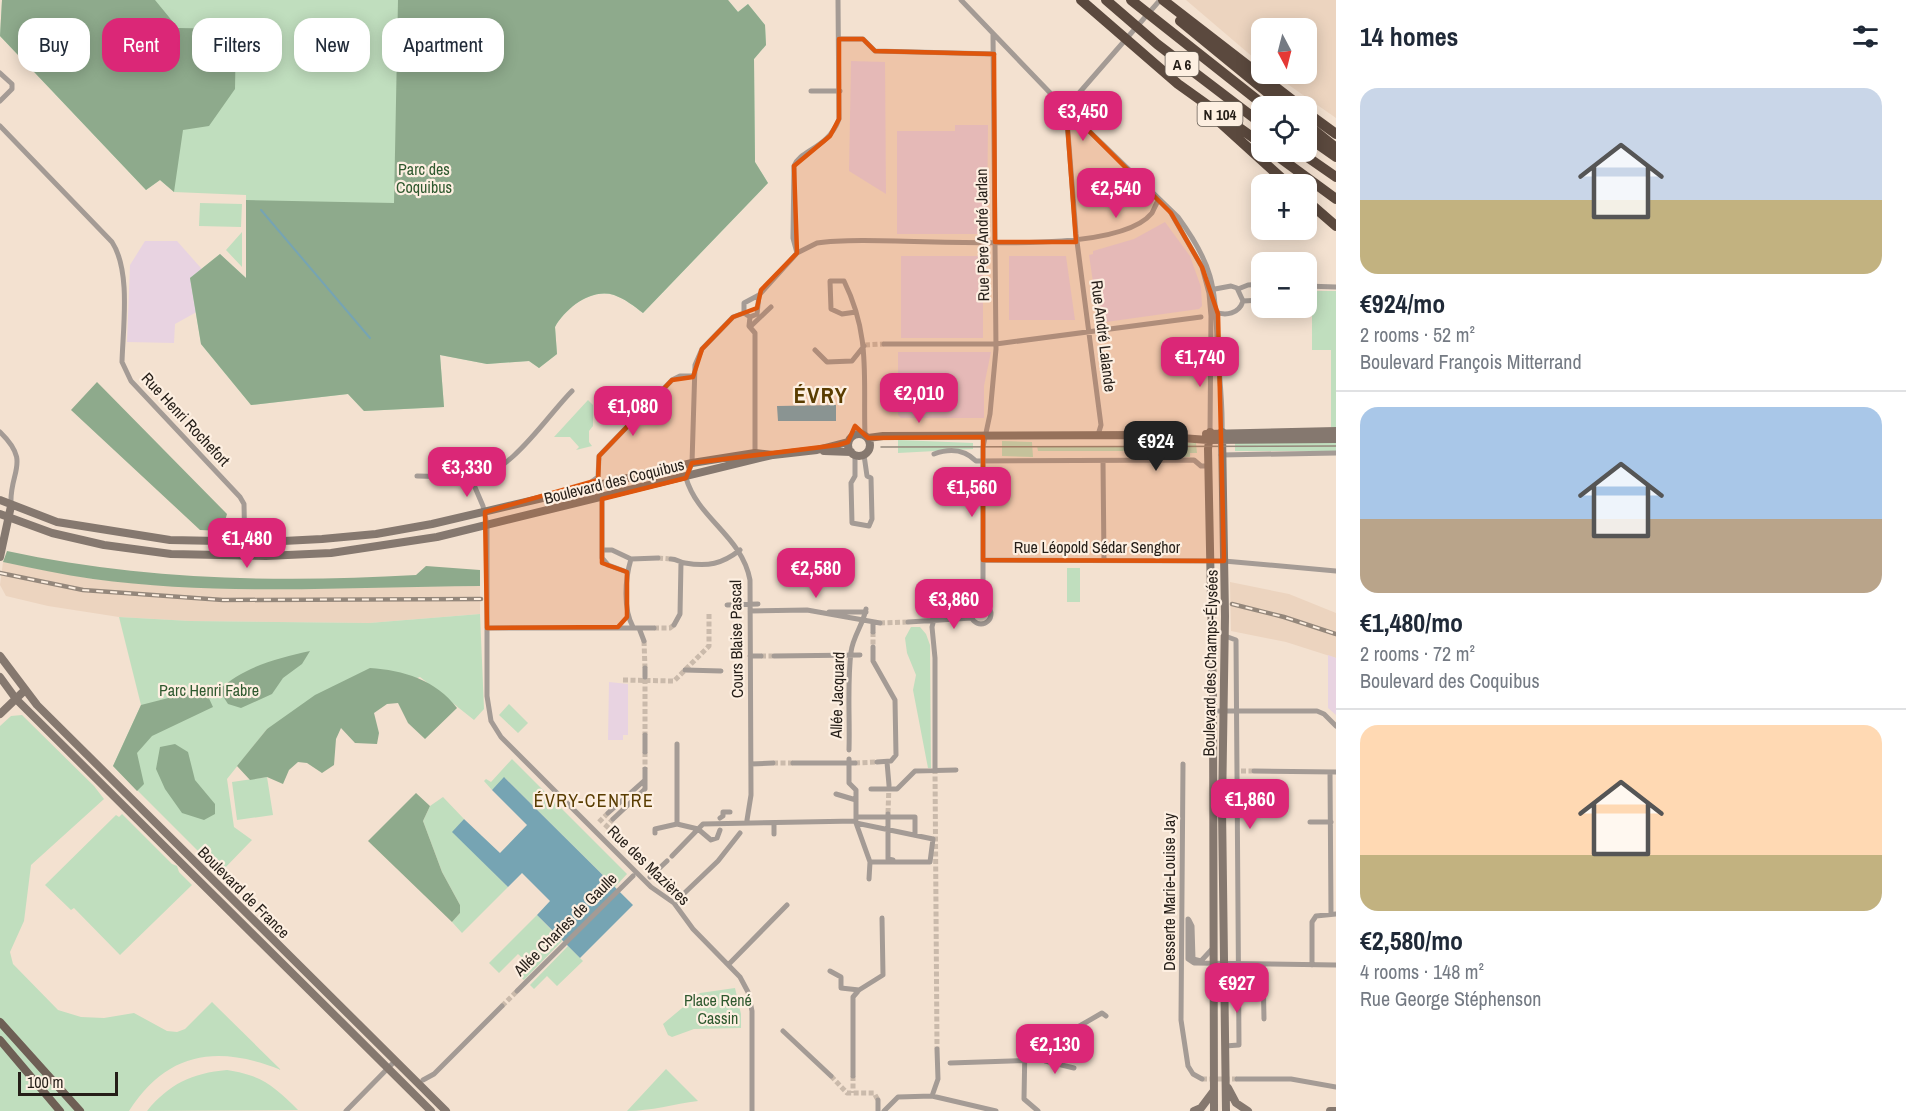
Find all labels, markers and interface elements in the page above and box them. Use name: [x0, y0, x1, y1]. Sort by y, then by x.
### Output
chip: Buy: [18, 18, 90, 72]
chip: Rent: [102, 18, 180, 72]
chip: Filters: [192, 18, 282, 72]
chip: New: [294, 18, 370, 72]
chip: Apartment: [382, 18, 504, 72]
north arrow: [1251, 18, 1317, 84]
map controls: [1251, 18, 1317, 318]
text: 14 homes: [1360, 19, 1458, 54]
icon: filters: [1849, 20, 1882, 53]
road number: A 6: [1166, 52, 1198, 76]
pin: €3,450: [1034, 91, 1132, 142]
button: locate: [1251, 96, 1317, 162]
text: €3,450: [1058, 97, 1108, 124]
road number: N 104: [1198, 102, 1242, 126]
icon: home: [1567, 127, 1675, 235]
park label: Parc des Coquibus: [396, 158, 452, 198]
street label: Rue Père André Jarlan: [970, 168, 994, 302]
pin: €2,540: [1067, 168, 1165, 219]
text: €2,540: [1091, 174, 1141, 201]
button: +: [1251, 174, 1317, 240]
button: −: [1251, 252, 1317, 318]
street label: Rue André Lalande: [1086, 279, 1122, 393]
text: €924/mo: [1360, 286, 1445, 321]
text: 2 rooms · 52 m²: [1360, 321, 1475, 348]
pin: €1,740: [1151, 337, 1249, 388]
text: €1,740: [1175, 343, 1225, 370]
text: Boulevard François Mitterrand: [1360, 348, 1582, 375]
street label: Rue Henri Rochefort: [137, 367, 235, 471]
pin: €2,010: [870, 373, 968, 424]
text: €2,010: [894, 379, 944, 406]
district label: ÉVRY: [794, 380, 848, 410]
pin: €1,080: [584, 386, 682, 437]
text: €1,080: [608, 392, 658, 419]
pin: €924: [1120, 421, 1192, 472]
text: €924: [1138, 427, 1174, 454]
icon: home: [1567, 446, 1675, 554]
pin: €3,330: [418, 447, 516, 498]
text: €3,330: [442, 453, 492, 480]
street label: Boulevard des Coquibus: [542, 453, 686, 509]
pin: €1,560: [923, 467, 1021, 518]
text: €1,560: [947, 473, 997, 500]
pin: €1,480: [198, 518, 296, 569]
text: €1,480: [222, 524, 272, 551]
street label: Rue Léopold Sédar Senghor: [1014, 536, 1181, 558]
pin: €2,580: [767, 548, 865, 599]
text: €2,580: [791, 554, 841, 581]
street label: Boulevard des Champs-Élysées: [1197, 569, 1223, 757]
pin: €3,860: [905, 579, 1003, 630]
street label: Cours Blaise Pascal: [724, 580, 748, 698]
text: €3,860: [929, 585, 979, 612]
text: €1,480/mo: [1360, 605, 1463, 640]
text: 2 rooms · 72 m²: [1360, 640, 1475, 667]
street label: Allée Jacquard: [824, 651, 850, 740]
text: Boulevard des Coquibus: [1360, 667, 1540, 694]
park label: Parc Henri Fabre: [159, 679, 259, 701]
icon: home: [1567, 764, 1675, 872]
pin: €1,860: [1201, 779, 1299, 830]
text: €1,860: [1225, 785, 1275, 812]
district label: ÉVRY-CENTRE: [534, 788, 654, 813]
street label: Desserte Marie-Louise Jay: [1158, 813, 1180, 971]
street label: Rue des Mazières: [603, 820, 695, 910]
street label: Boulevard de France: [193, 841, 295, 943]
street label: Allée Charles de Gaulle: [508, 867, 622, 981]
text: €2,580/mo: [1360, 923, 1463, 958]
text: 4 rooms · 148 m²: [1360, 958, 1484, 985]
pin: €927: [1201, 963, 1273, 1014]
text: €927: [1219, 969, 1255, 996]
text: Rue George Stéphenson: [1360, 985, 1541, 1012]
park label: Place René Cassin: [684, 989, 752, 1029]
pin: €2,130: [1006, 1024, 1104, 1075]
text: €2,130: [1030, 1030, 1080, 1057]
scale bar: [18, 1069, 118, 1096]
text: 100 m: [27, 1071, 63, 1093]

